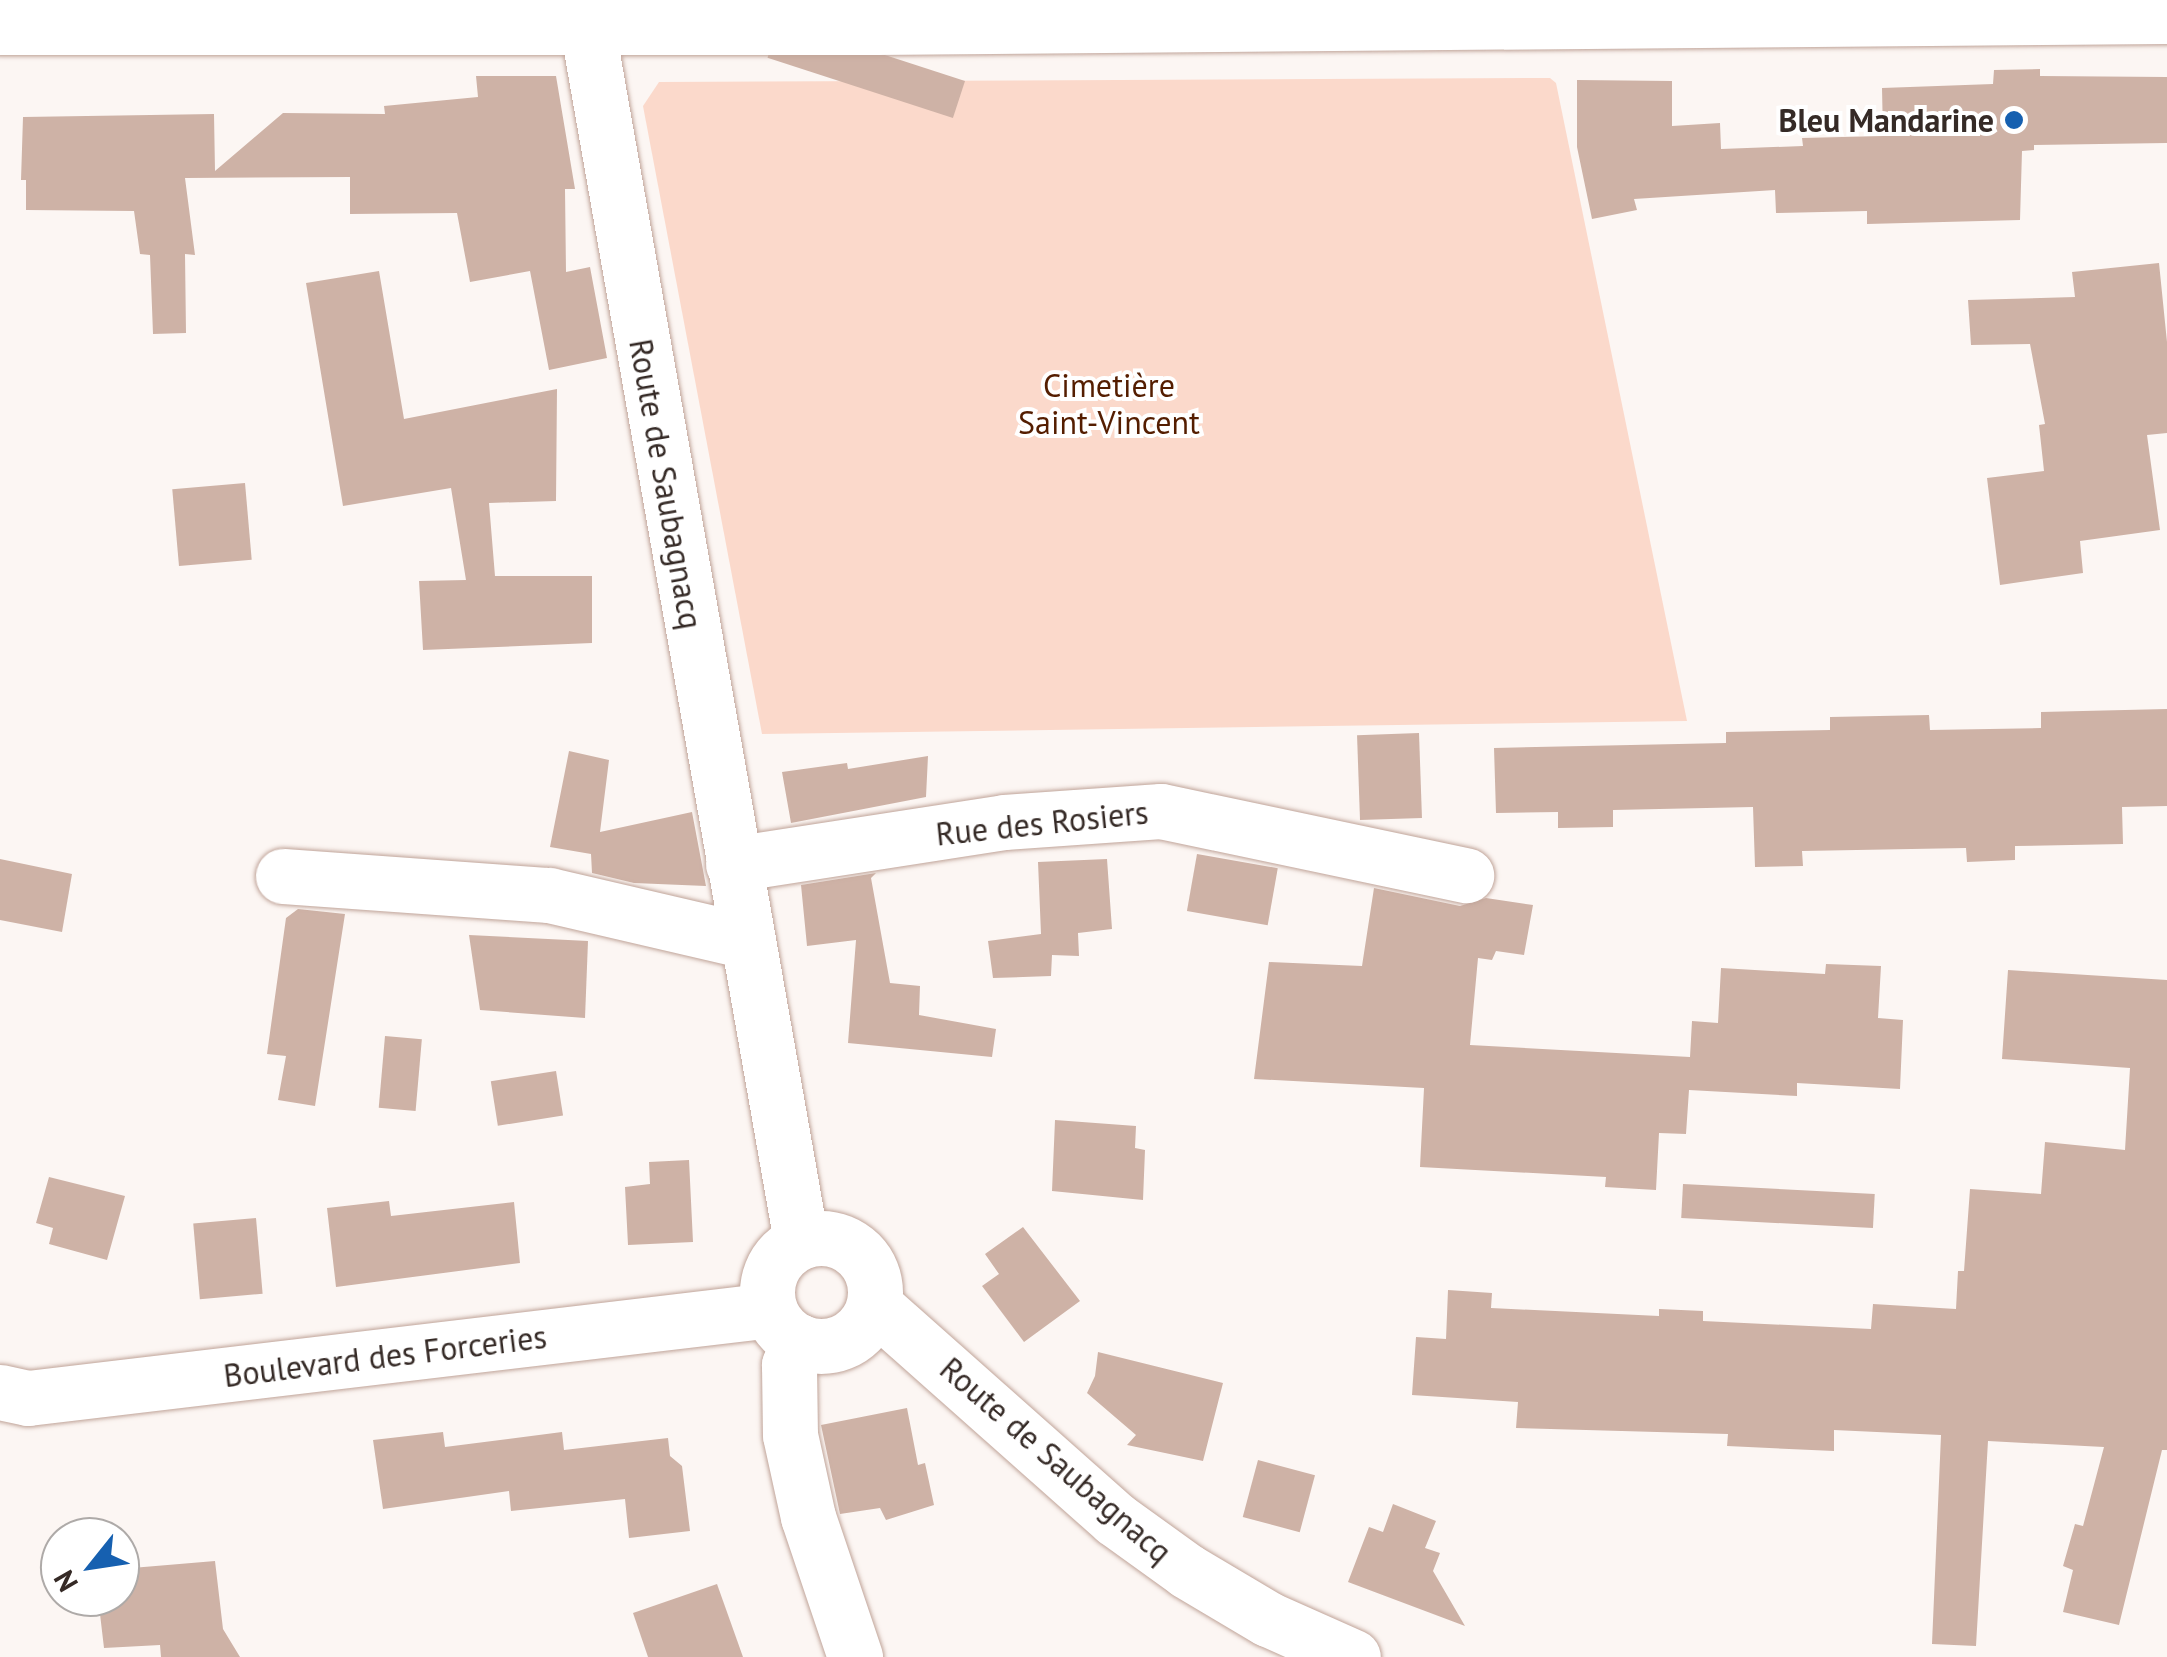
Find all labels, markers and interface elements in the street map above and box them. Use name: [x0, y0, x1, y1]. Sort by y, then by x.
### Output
place label: Bleu Mandarine: [1779, 101, 1994, 139]
marker: Bleu Mandarine: [2003, 109, 2025, 131]
street label: Route de Saubagnacq: [622, 336, 710, 632]
park label: Cimetière Saint-Vincent: [1018, 367, 1200, 442]
street label: Rue des Rosiers: [934, 793, 1150, 853]
street label: Boulevard des Forceries: [221, 1317, 549, 1395]
street label: Route de Saubagnacq: [932, 1349, 1180, 1571]
north arrow: [40, 1517, 140, 1617]
text: N: [45, 1564, 86, 1598]

